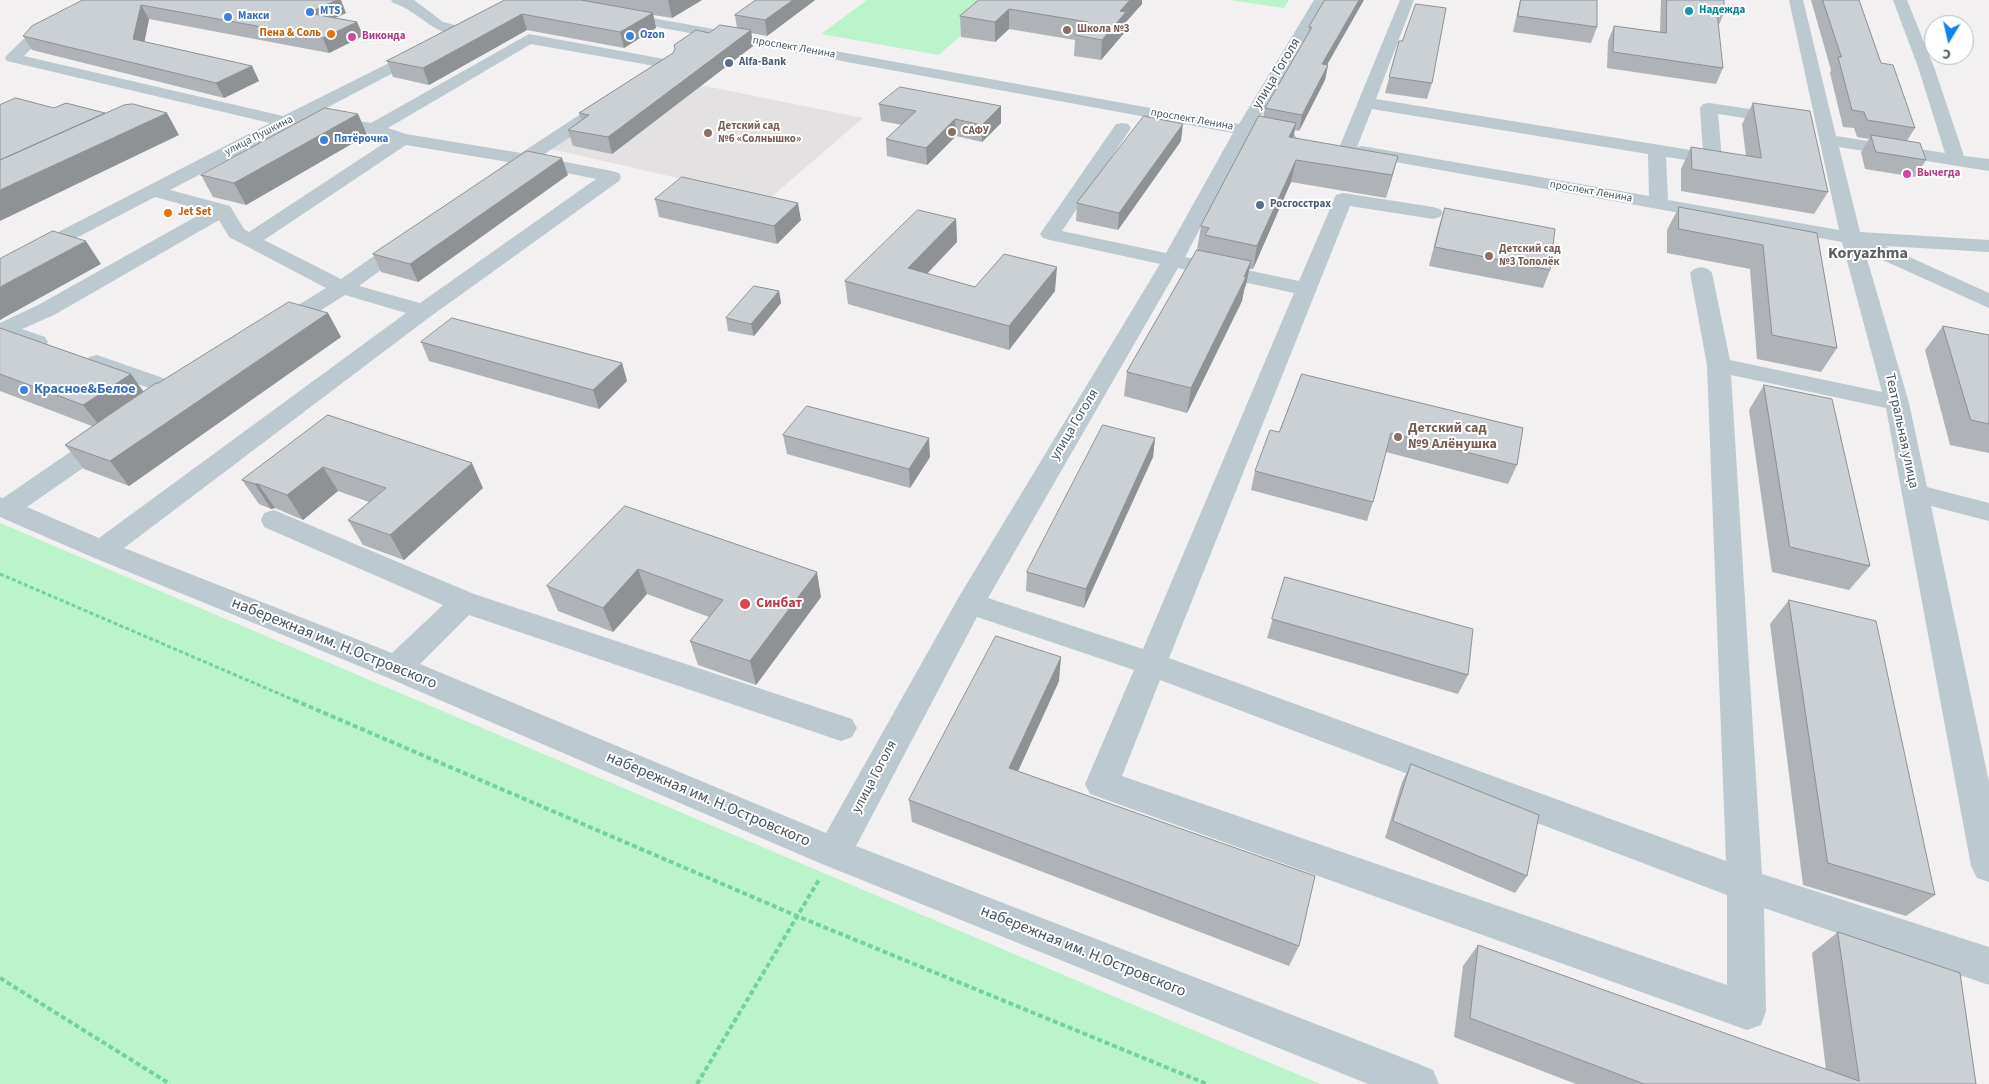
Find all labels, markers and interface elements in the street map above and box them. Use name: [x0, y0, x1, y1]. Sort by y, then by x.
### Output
place label: Надежда: [1699, 4, 1745, 18]
place label: MTS: [320, 5, 340, 19]
marker: Надежда: [1683, 5, 1695, 17]
marker: MTS: [304, 6, 316, 18]
place label: Макси: [238, 10, 269, 24]
marker: Макси: [222, 11, 234, 23]
north arrow: [1924, 15, 1974, 65]
place label: Школа №3: [1077, 23, 1130, 37]
marker: Школа №3: [1061, 24, 1073, 36]
place label: Пена & Соль: [260, 27, 321, 41]
marker: Пена & Соль: [325, 28, 337, 40]
place label: Ozon: [640, 29, 665, 43]
place label: Виконда: [362, 30, 406, 44]
marker: Ozon: [624, 30, 636, 42]
marker: Виконда: [346, 31, 358, 43]
street label: проспект Ленина: [752, 34, 836, 62]
street label: улица Гоголя: [1249, 35, 1305, 113]
text: С: [1941, 43, 1952, 64]
place label: Alfa-Bank: [739, 56, 786, 70]
marker: Alfa-Bank: [723, 57, 735, 69]
street label: проспект Ленина: [1150, 106, 1234, 134]
street label: улица Пушкина: [223, 113, 295, 159]
place label: Детский сад №6 «Солнышко»: [718, 120, 801, 146]
place label: САФУ: [962, 125, 989, 139]
marker: САФУ: [946, 126, 958, 138]
marker: Детский сад №6 «Солнышко»: [702, 127, 714, 139]
place label: Пятёрочка: [334, 133, 388, 147]
marker: Пятёрочка: [318, 134, 330, 146]
place label: Вычегда: [1917, 167, 1960, 181]
marker: Вычегда: [1901, 168, 1913, 180]
street label: проспект Ленина: [1549, 178, 1633, 206]
place label: Росгосстрах: [1270, 198, 1331, 212]
marker: Росгосстрах: [1254, 199, 1266, 211]
place label: Jet Set: [178, 206, 212, 220]
marker: Jet Set: [162, 207, 174, 219]
place label: Детский сад №3 Тополёк: [1499, 243, 1561, 269]
district label: Koryazhma: [1828, 244, 1908, 264]
marker: Детский сад №3 Тополёк: [1483, 250, 1495, 262]
street label: Театральная улица: [1881, 372, 1921, 490]
place label: Красное&Белое: [34, 382, 136, 398]
marker: Красное&Белое: [18, 384, 30, 396]
street label: улица Гоголя: [1047, 386, 1103, 464]
place label: Детский сад №9 Алёнушка: [1408, 421, 1497, 454]
marker: Детский сад №9 Алёнушка: [1392, 431, 1404, 443]
street label: набережная им. Н.Островского: [229, 594, 439, 694]
place label: Синбат: [756, 596, 802, 612]
marker: Синбат: [738, 597, 752, 611]
street label: улица Гоголя: [849, 738, 901, 816]
street label: набережная им. Н.Островского: [603, 748, 813, 852]
street label: набережная им. Н.Островского: [978, 902, 1188, 1002]

